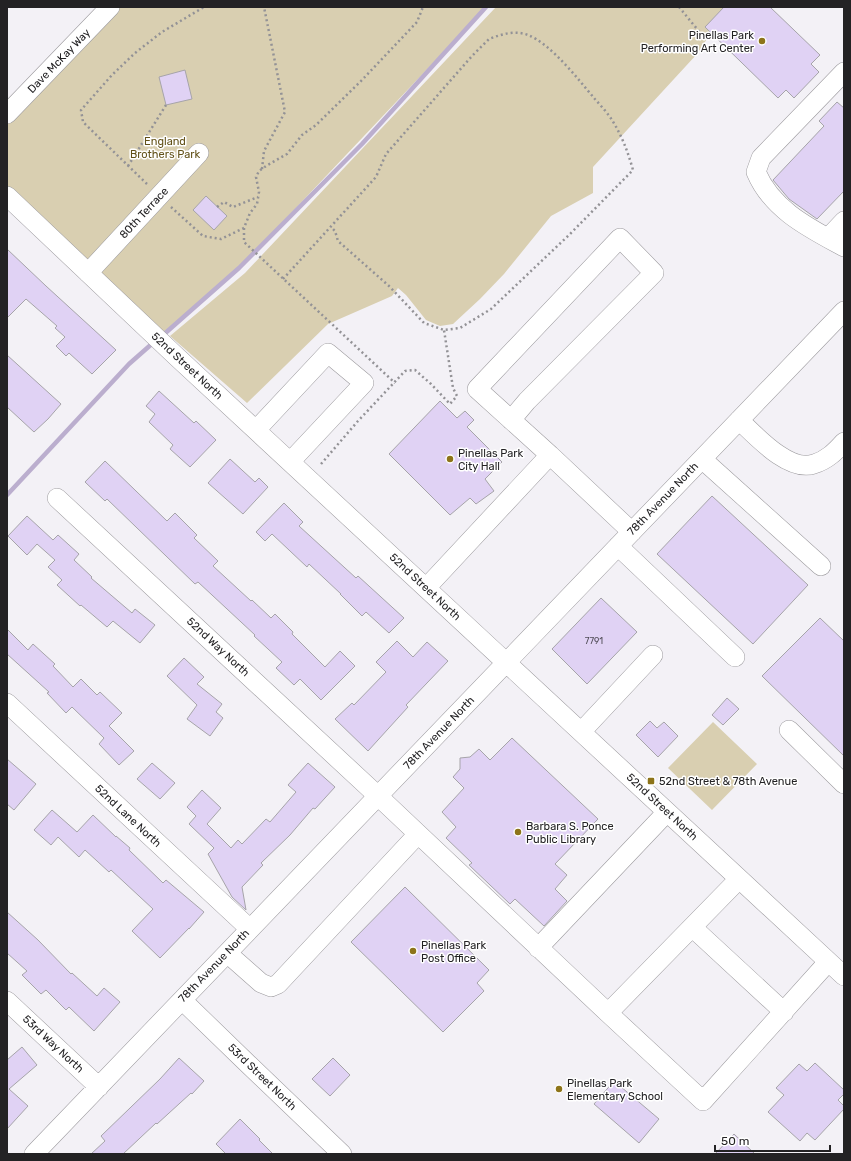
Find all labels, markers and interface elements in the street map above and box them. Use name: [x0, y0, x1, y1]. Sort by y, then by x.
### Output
street label: Dave McKay Way: [25, 26, 93, 96]
place label: Pinellas Park Performing Art Center: [641, 29, 755, 55]
marker: Pinellas Park Performing Art Center: [757, 36, 767, 46]
park label: England Brothers Park: [130, 135, 200, 161]
street label: 80th Terrace: [117, 185, 171, 241]
street label: 52nd Street North: [149, 330, 225, 402]
place label: Pinellas Park City Hall: [458, 447, 523, 473]
marker: Pinellas Park City Hall: [445, 454, 455, 464]
street label: 78th Avenue North: [625, 460, 701, 538]
street label: 52nd Street North: [387, 551, 463, 623]
street label: 52nd Way North: [184, 615, 252, 679]
house number: 7791: [585, 636, 603, 646]
street label: 78th Avenue North: [401, 694, 477, 772]
street label: 52nd Street North: [624, 771, 700, 843]
place label: 52nd Street & 78th Avenue: [659, 775, 797, 788]
marker: 52nd Street & 78th Avenue: [646, 776, 656, 786]
street label: 52nd Lane North: [92, 782, 164, 850]
place label: Barbara S. Ponce Public Library: [526, 820, 614, 846]
marker: Barbara S. Ponce Public Library: [513, 827, 523, 837]
street label: 78th Avenue North: [176, 927, 252, 1005]
place label: Pinellas Park Post Office: [421, 939, 486, 965]
marker: Pinellas Park Post Office: [408, 946, 418, 956]
street label: 53rd Way North: [20, 1013, 86, 1075]
street label: 53rd Street North: [225, 1041, 299, 1113]
place label: Pinellas Park Elementary School: [567, 1077, 663, 1103]
marker: Pinellas Park Elementary School: [554, 1084, 564, 1094]
scale bar: [715, 1127, 830, 1153]
text: 50 m: [721, 1134, 749, 1148]

